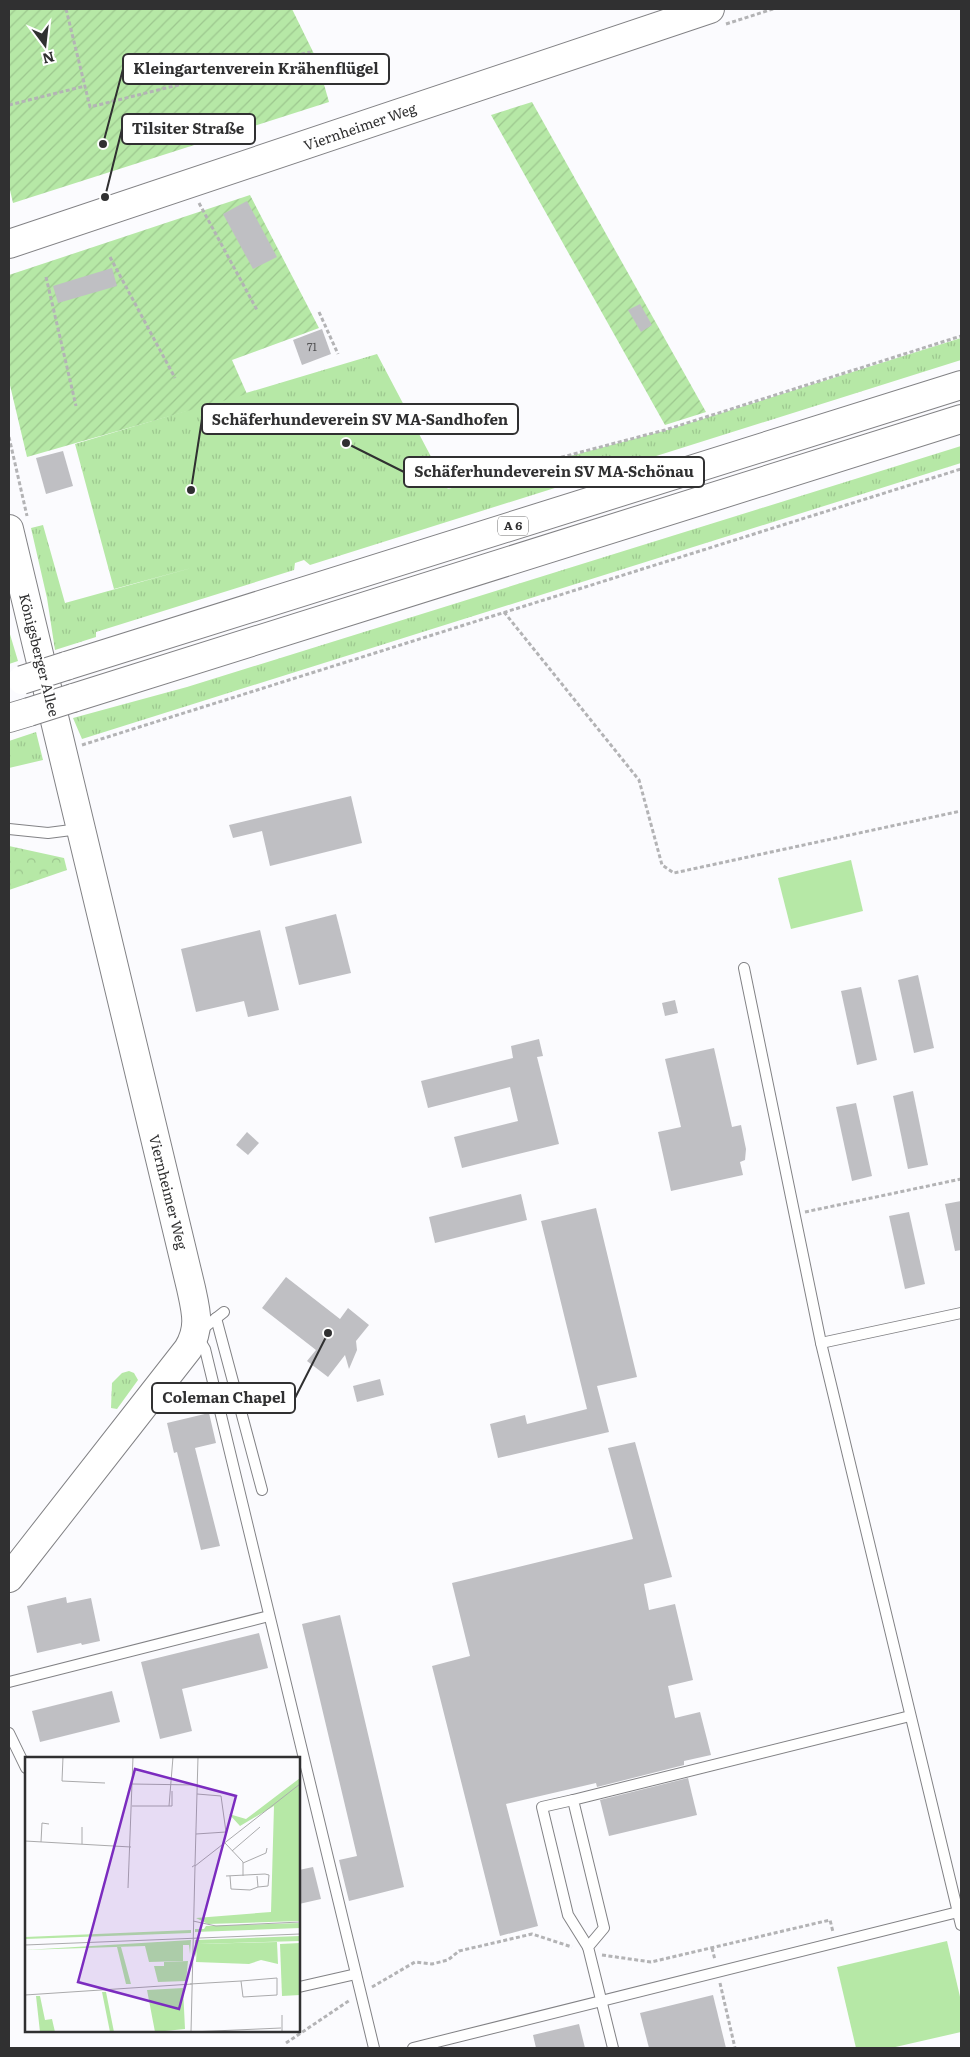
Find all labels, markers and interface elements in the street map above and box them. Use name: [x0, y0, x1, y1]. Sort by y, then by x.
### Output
north arrow: [20, 20, 70, 70]
text: N: [40, 47, 57, 70]
callout: Kleingartenverein Krähenflügel: [123, 54, 389, 84]
text: Kleingartenverein Krähenflügel: [133, 56, 379, 79]
street label: Viernheimer Weg: [301, 97, 419, 155]
callout: Tilsiter Straße: [122, 114, 255, 144]
text: Tilsiter Straße: [132, 116, 245, 139]
house number: 71: [307, 338, 318, 354]
callout: Schäferhundeverein SV MA-Sandhofen: [202, 404, 518, 434]
text: Schäferhundeverein SV MA-Sandhofen: [212, 407, 509, 430]
callout: Schäferhundeverein SV MA-Schönau: [404, 457, 704, 487]
text: Schäferhundeverein SV MA-Schönau: [414, 459, 694, 482]
road number: A 6: [498, 516, 528, 536]
street label: Königsberger Allee: [15, 591, 65, 718]
street label: Viernheimer Weg: [145, 1132, 193, 1252]
callout: Coleman Chapel: [152, 1383, 295, 1413]
text: Coleman Chapel: [162, 1385, 286, 1408]
inset map: [25, 1757, 300, 2032]

